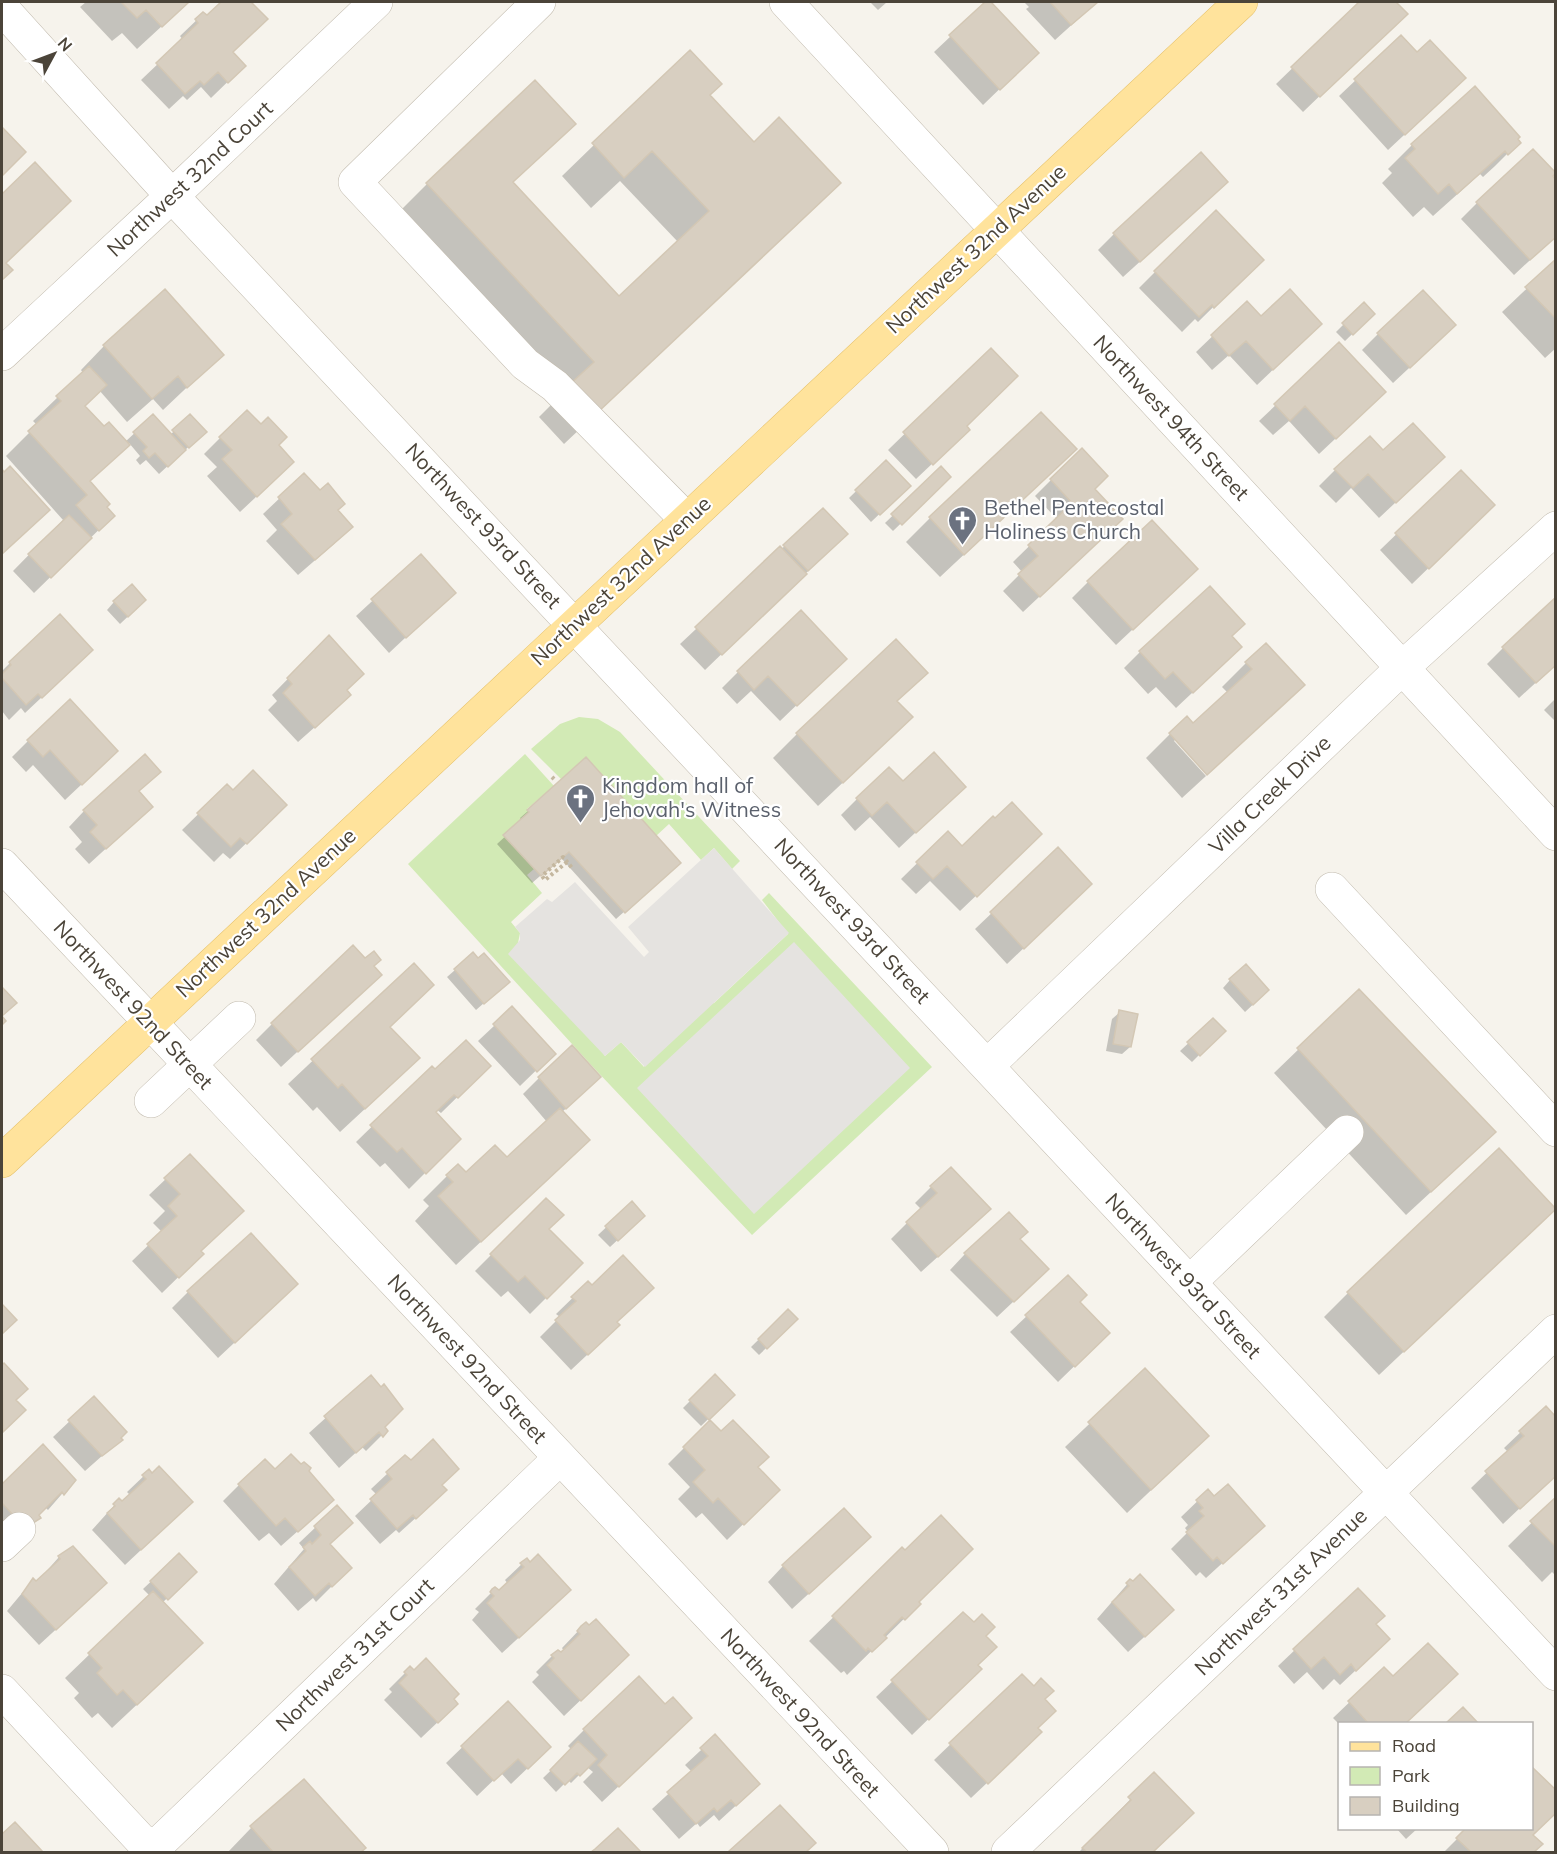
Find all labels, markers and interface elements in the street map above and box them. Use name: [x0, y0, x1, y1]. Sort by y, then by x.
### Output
north arrow: [24, 24, 84, 84]
text: N: [54, 33, 77, 55]
street label: Northwest 32nd Court: [101, 95, 278, 262]
street label: Northwest 32nd Avenue: [880, 158, 1071, 339]
street label: Northwest 94th Street: [1088, 329, 1255, 505]
street label: Northwest 93rd Street: [400, 437, 567, 614]
street label: Northwest 32nd Avenue: [525, 490, 716, 671]
place label: Bethel Pentecostal Holiness Church: [984, 494, 1164, 544]
church icon: Bethel Pentecostal Holiness Church: [947, 504, 979, 546]
street label: Villa Creek Drive: [1203, 730, 1336, 859]
place label: Kingdom hall of Jehovah's Witness: [602, 772, 781, 822]
church icon: Kingdom hall of Jehovah's Witness: [565, 782, 597, 824]
street label: Northwest 32nd Avenue: [170, 822, 361, 1003]
street label: Northwest 93rd Street: [769, 832, 936, 1009]
street label: Northwest 92nd Street: [49, 914, 219, 1094]
street label: Northwest 93rd Street: [1100, 1187, 1267, 1364]
street label: Northwest 92nd Street: [383, 1268, 553, 1448]
street label: Northwest 31st Avenue: [1189, 1502, 1372, 1680]
street label: Northwest 31st Court: [270, 1572, 439, 1736]
street label: Northwest 92nd Street: [716, 1622, 886, 1802]
legend: [1338, 1722, 1533, 1830]
text: Road: [1392, 1734, 1436, 1757]
text: Park: [1392, 1764, 1431, 1787]
text: Building: [1392, 1794, 1460, 1817]

